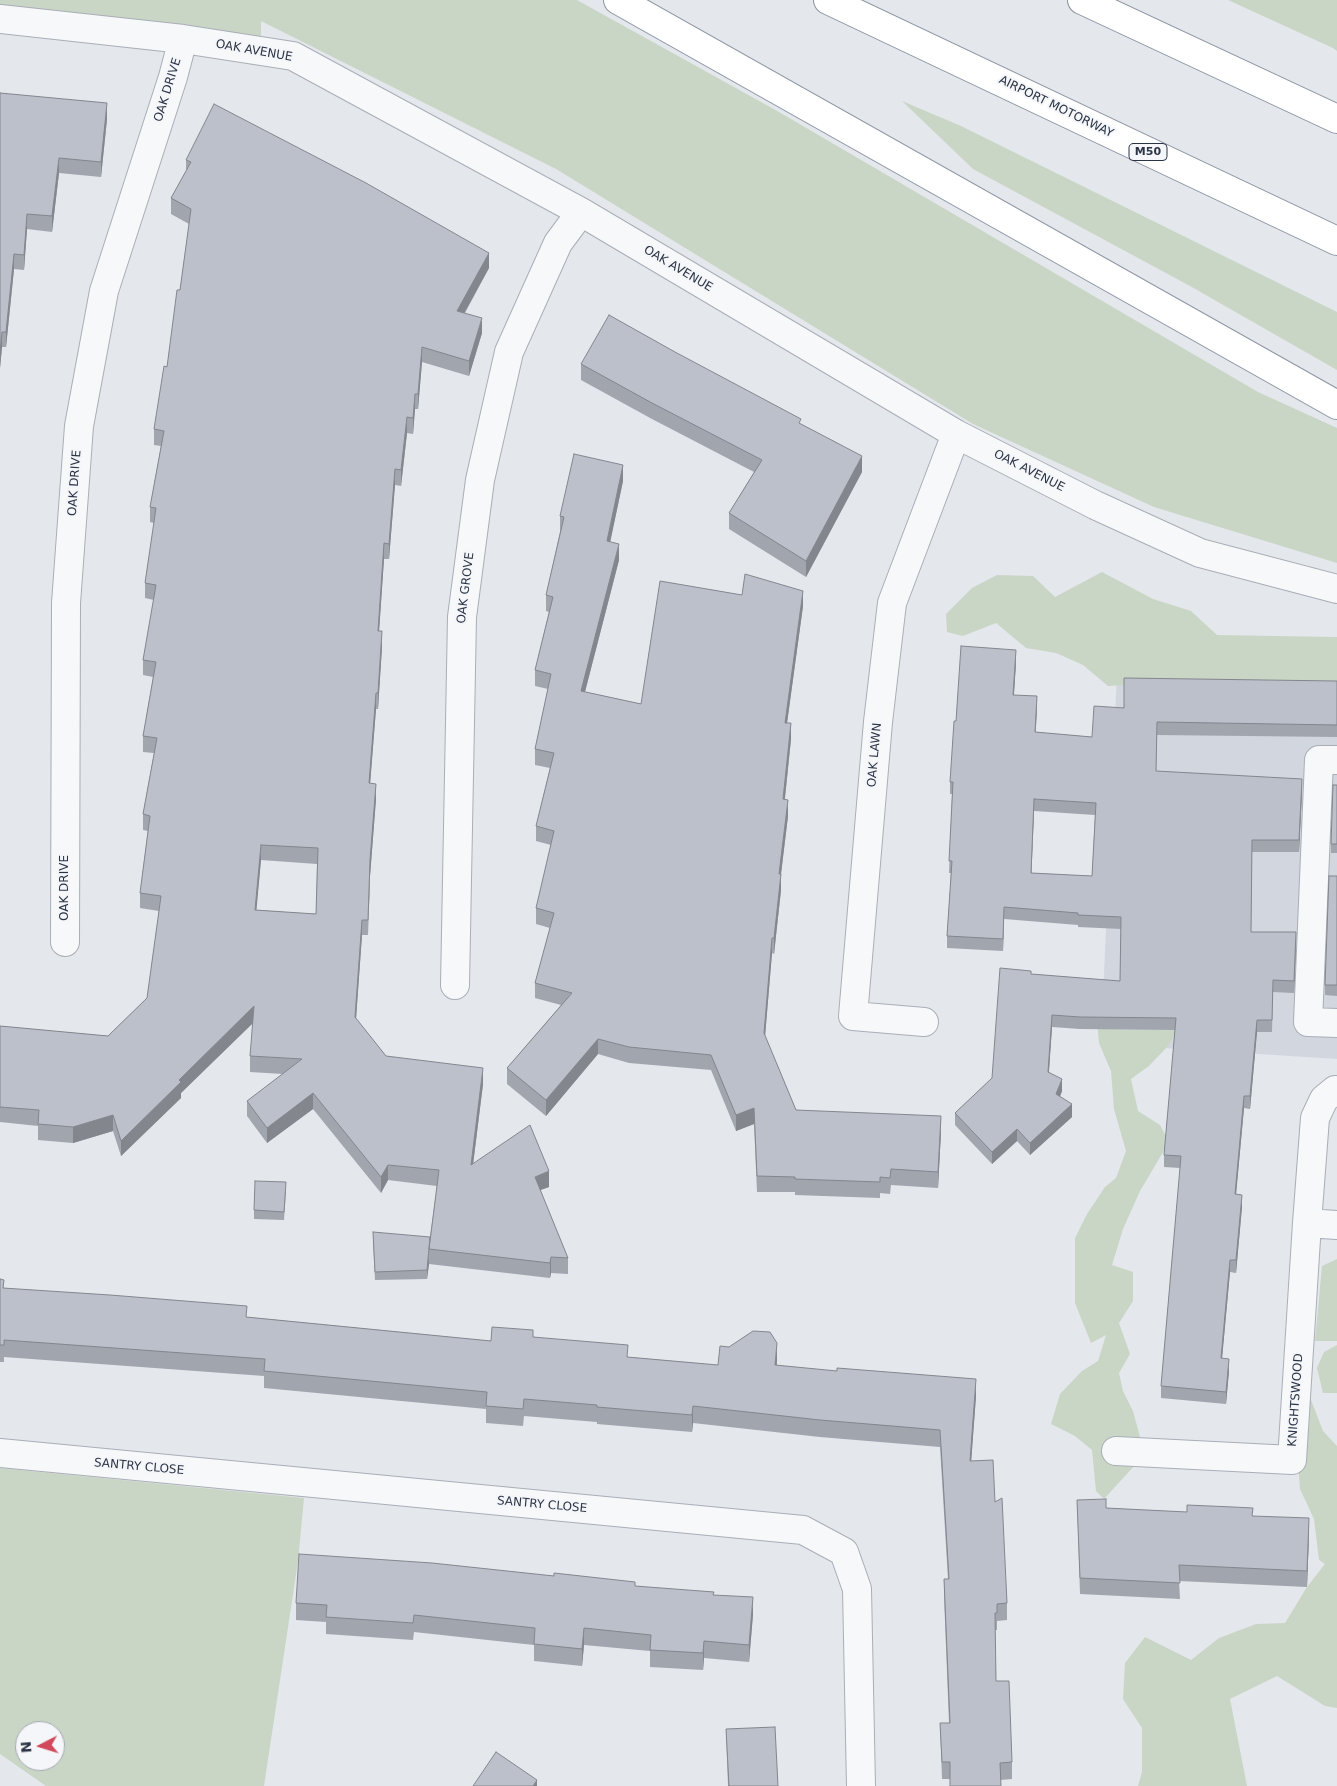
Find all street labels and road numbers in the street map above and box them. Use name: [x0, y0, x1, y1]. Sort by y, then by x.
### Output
street label: OAK AVENUE: [214, 37, 294, 65]
street label: OAK DRIVE: [151, 56, 185, 124]
street label: AIRPORT MOTORWAY: [996, 73, 1116, 141]
road number: M50: [1129, 144, 1167, 160]
street label: OAK AVENUE: [641, 243, 715, 295]
street label: OAK AVENUE: [991, 447, 1067, 495]
street label: OAK DRIVE: [66, 450, 84, 516]
street label: OAK GROVE: [454, 551, 478, 625]
street label: OAK LAWN: [865, 722, 885, 788]
street label: OAK DRIVE: [58, 855, 72, 921]
street label: KNIGHTSWOOD: [1286, 1353, 1306, 1447]
street label: SANTRY CLOSE: [93, 1456, 185, 1478]
street label: SANTRY CLOSE: [496, 1494, 588, 1516]

